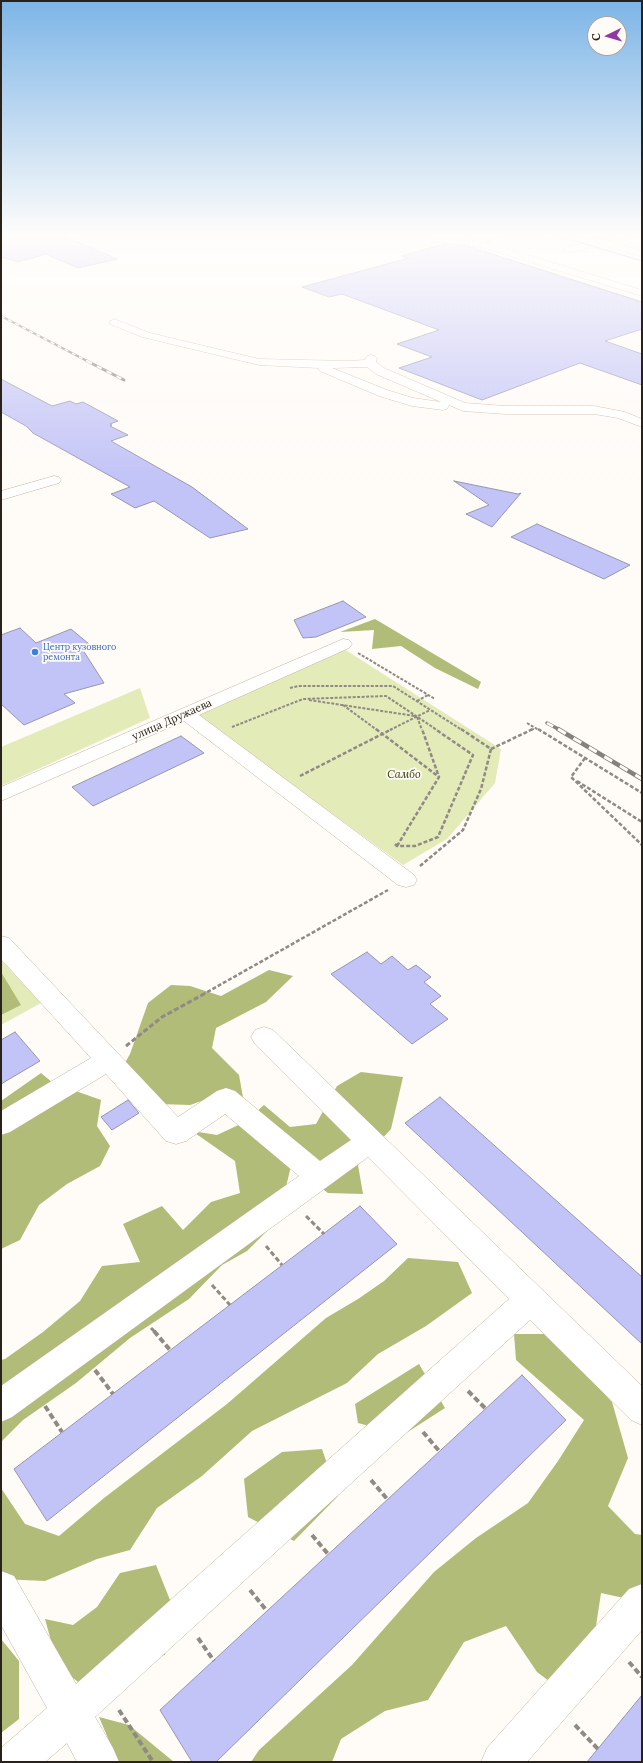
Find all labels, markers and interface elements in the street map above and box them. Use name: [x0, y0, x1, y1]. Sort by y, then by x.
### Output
north arrow: [587, 16, 627, 56]
text: С: [589, 33, 603, 41]
place label: Центр кузовного ремонта: [43, 642, 116, 663]
marker: Центр кузовного ремонта: [30, 647, 40, 657]
street label: улица Дружаева: [130, 696, 214, 744]
park label: Самбо: [387, 768, 421, 782]

